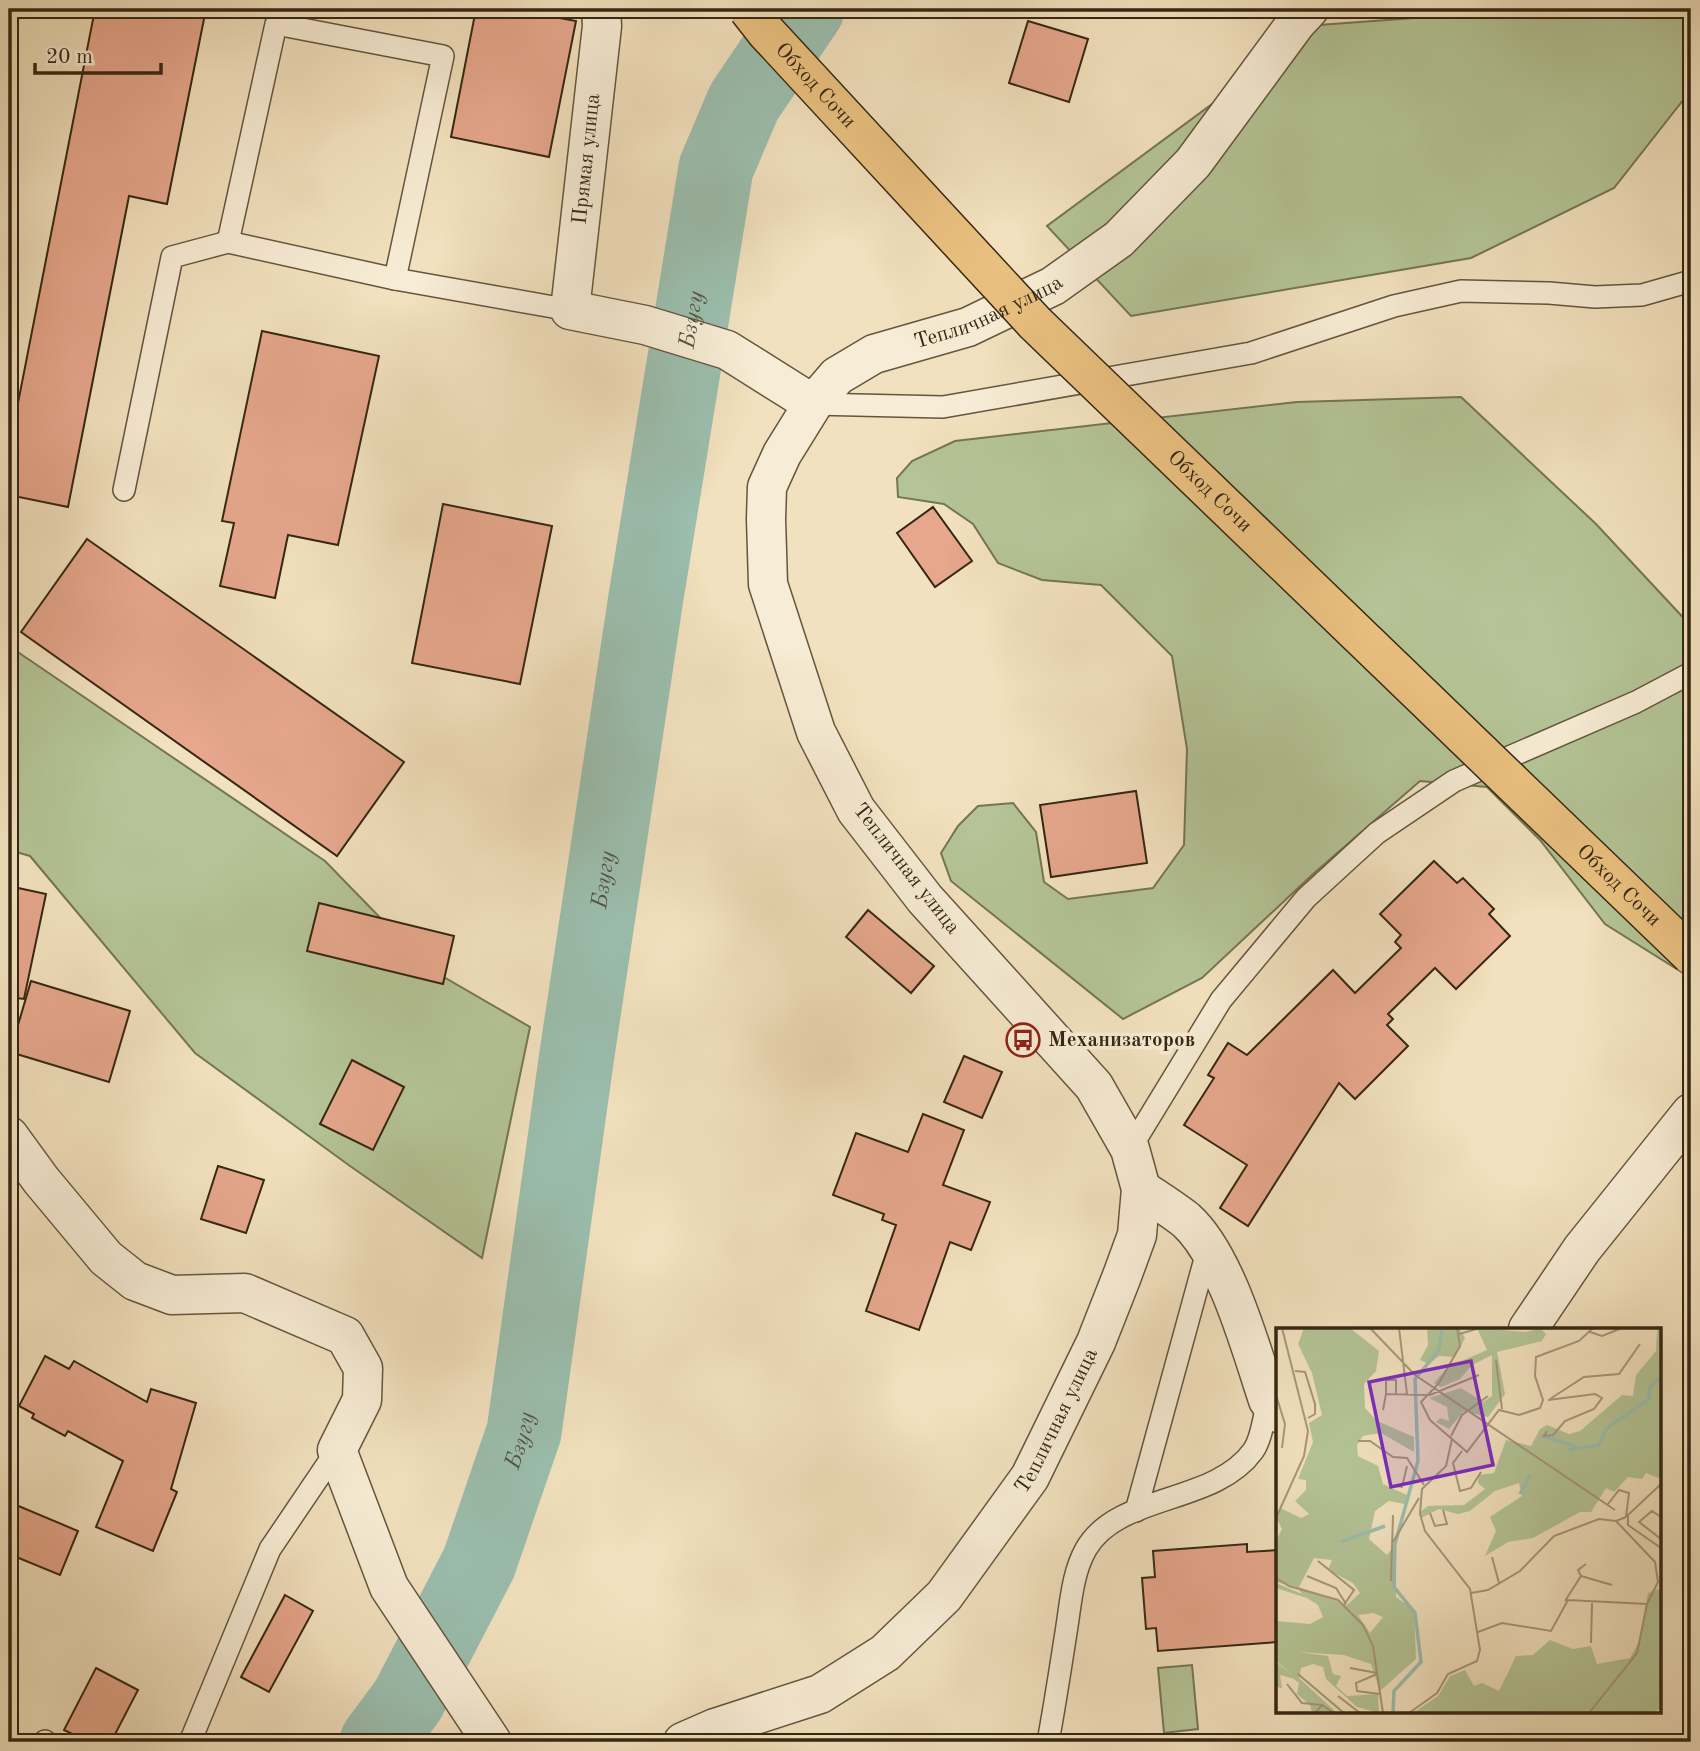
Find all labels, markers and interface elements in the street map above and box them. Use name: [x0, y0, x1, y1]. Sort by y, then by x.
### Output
scale bar: [35, 32, 161, 76]
street label: Обход Сочи: [771, 39, 860, 132]
text: 20 m: [46, 47, 93, 68]
street label: Прямая улица: [570, 93, 604, 225]
street label: Тепличная улица: [912, 272, 1067, 352]
water label: Бзугу: [675, 289, 708, 351]
street label: Обход Сочи: [1164, 446, 1256, 536]
street label: Тепличная улица: [849, 800, 963, 938]
street label: Обход Сочи: [1573, 840, 1665, 930]
water label: Бзугу: [587, 849, 620, 911]
bus stop icon: Механизаторов: [1004, 1021, 1042, 1059]
place label: Механизаторов: [1048, 1030, 1195, 1051]
inset map: [1276, 1328, 1662, 1712]
street label: Тепличная улица: [1011, 1345, 1102, 1498]
water label: Бзугу: [501, 1411, 539, 1472]

